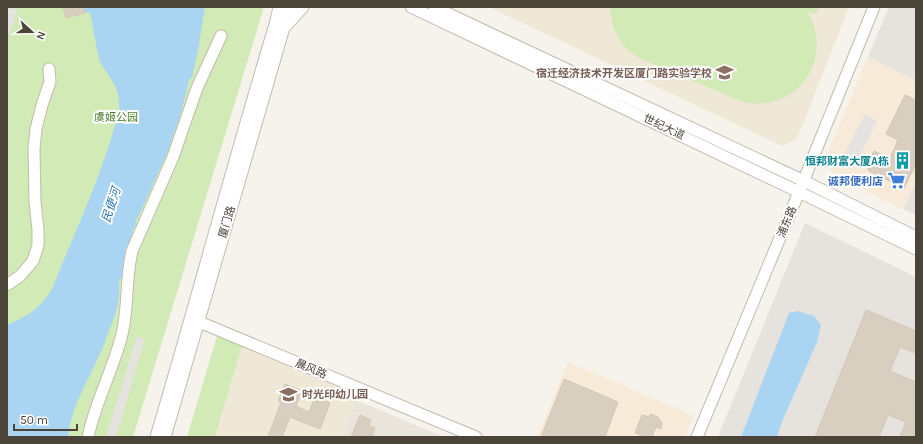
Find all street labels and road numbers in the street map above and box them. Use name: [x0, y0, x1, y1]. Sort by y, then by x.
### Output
street label: 世纪大道: [641, 112, 687, 142]
street label: 厦门路: [216, 204, 238, 240]
street label: 浦东路: [775, 204, 799, 240]
street label: 晨风路: [293, 357, 329, 381]

